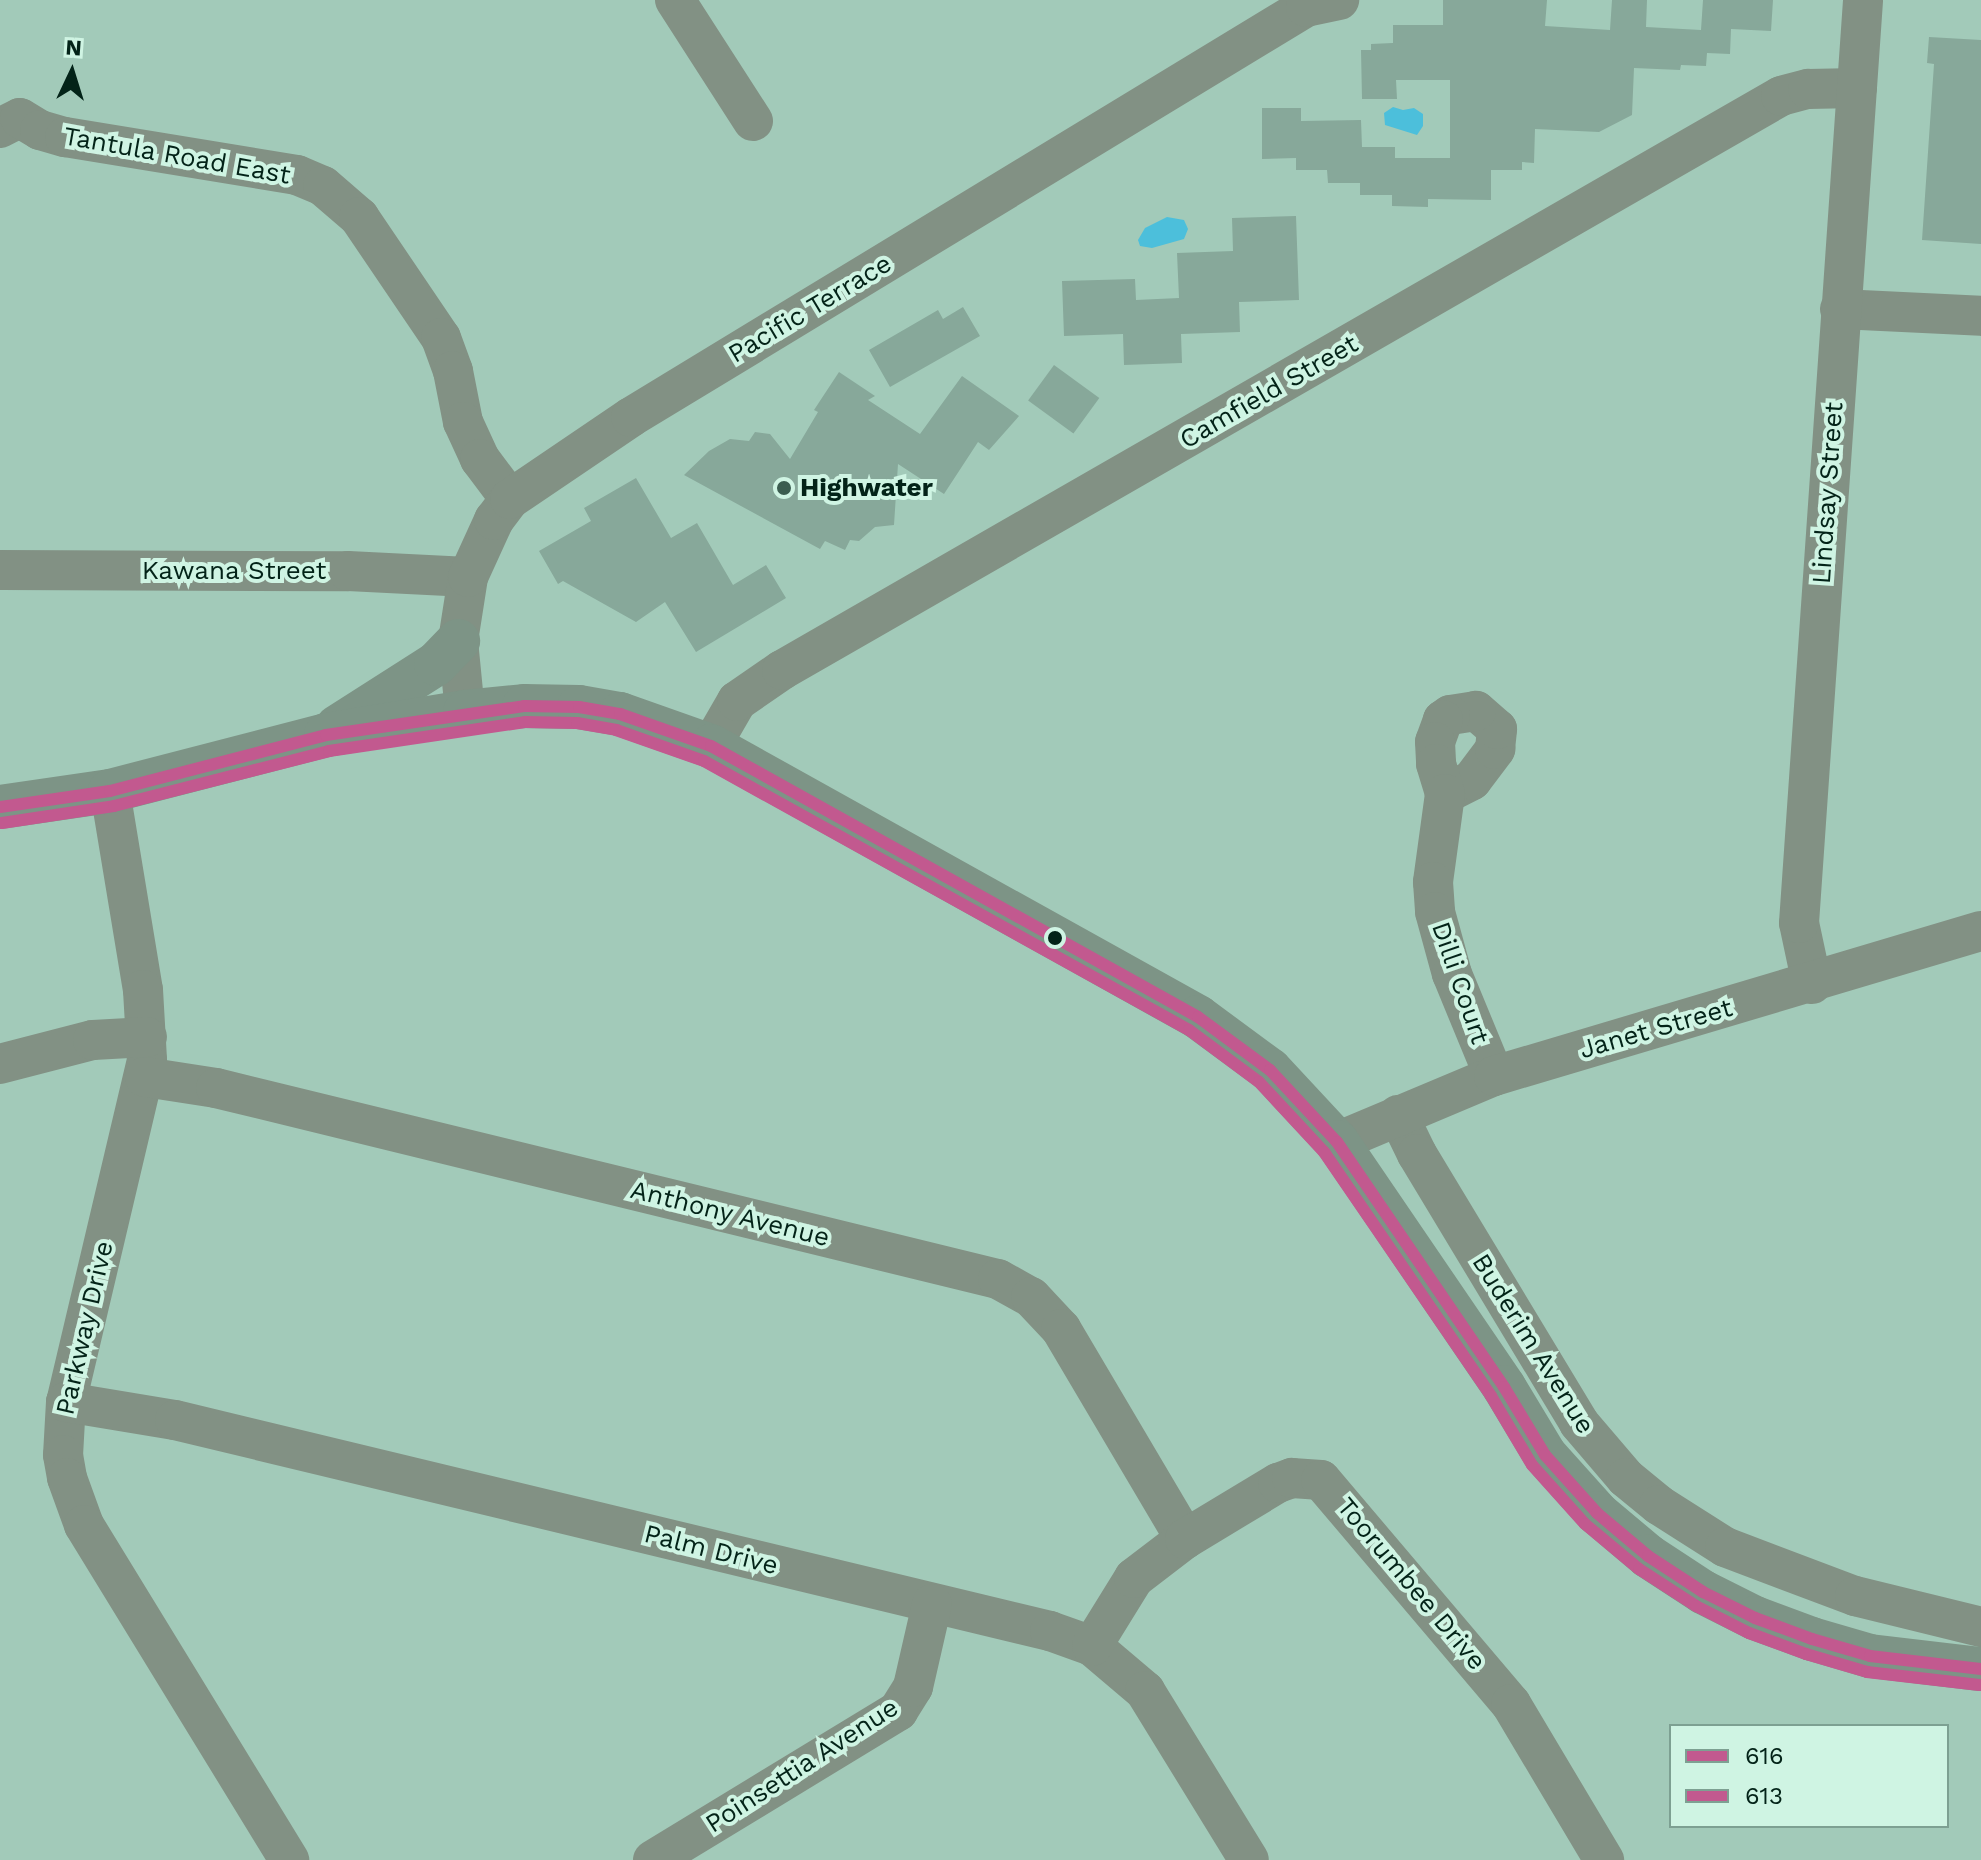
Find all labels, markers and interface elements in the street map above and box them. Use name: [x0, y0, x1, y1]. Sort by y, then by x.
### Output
north arrow: [32, 32, 112, 112]
text: N: [65, 35, 83, 61]
street label: Tantula Road East: [61, 121, 293, 191]
street label: Pacific Terrace: [722, 248, 898, 370]
street label: Camfield Street: [1174, 328, 1364, 456]
street label: Lindsay Street: [1806, 401, 1850, 585]
place label: Highwater: [800, 472, 933, 504]
marker: Highwater: [775, 479, 793, 497]
street label: Kawana Street: [141, 555, 327, 587]
street label: Dilli Court: [1425, 918, 1495, 1048]
unlabelled marker: [1047, 930, 1063, 946]
street label: Janet Street: [1576, 992, 1736, 1066]
street label: Anthony Avenue: [626, 1174, 834, 1254]
street label: Parkway Drive: [50, 1238, 120, 1418]
street label: Buderim Avenue: [1465, 1248, 1601, 1440]
street label: Toorumbee Drive: [1330, 1492, 1492, 1676]
street label: Palm Drive: [641, 1518, 781, 1582]
street label: Poinsettia Avenue: [699, 1692, 905, 1840]
legend: [1669, 1724, 1949, 1828]
text: 616: [1745, 1742, 1784, 1770]
text: 613: [1745, 1782, 1783, 1810]

